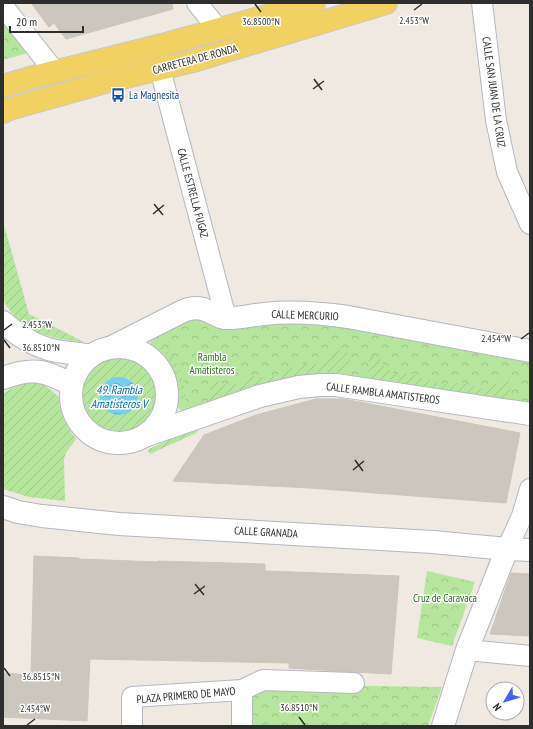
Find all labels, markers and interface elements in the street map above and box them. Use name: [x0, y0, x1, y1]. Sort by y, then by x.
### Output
scale bar: [10, 8, 83, 34]
text: 20 m: [16, 14, 37, 29]
text: 2.453°W: [399, 14, 429, 27]
text: 36.8500°N: [242, 15, 280, 28]
street label: CALLE SAN JUAN DE LA CRUZ: [479, 36, 509, 148]
street label: CARRETERA DE RONDA: [151, 41, 240, 77]
bus stop icon: La Magnesita: [110, 87, 126, 103]
place label: La Magnesita: [129, 88, 179, 102]
street label: CALLE ESTRELLA FUGAZ: [174, 147, 212, 240]
street label: CALLE MERCURIO: [271, 307, 339, 323]
text: 2.453°W: [22, 318, 52, 331]
text: 2.454°W: [481, 332, 511, 345]
text: 36.8510°N: [22, 341, 60, 354]
park label: Rambla Amatisteros: [190, 350, 235, 377]
street label: CALLE RAMBLA AMATISTEROS: [325, 379, 441, 407]
water label: 49. Rambla Amatisteros V: [91, 382, 150, 411]
street label: CALLE GRANADA: [234, 523, 299, 541]
park label: Cruz de Caravaca: [413, 591, 477, 605]
text: 36.8515°N: [22, 670, 60, 683]
north arrow: [485, 681, 525, 721]
street label: PLAZA PRIMERO DE MAYO: [136, 684, 236, 706]
text: N: [490, 700, 504, 714]
text: 36.8510°N: [280, 701, 318, 714]
text: 2.454°W: [20, 702, 50, 715]

